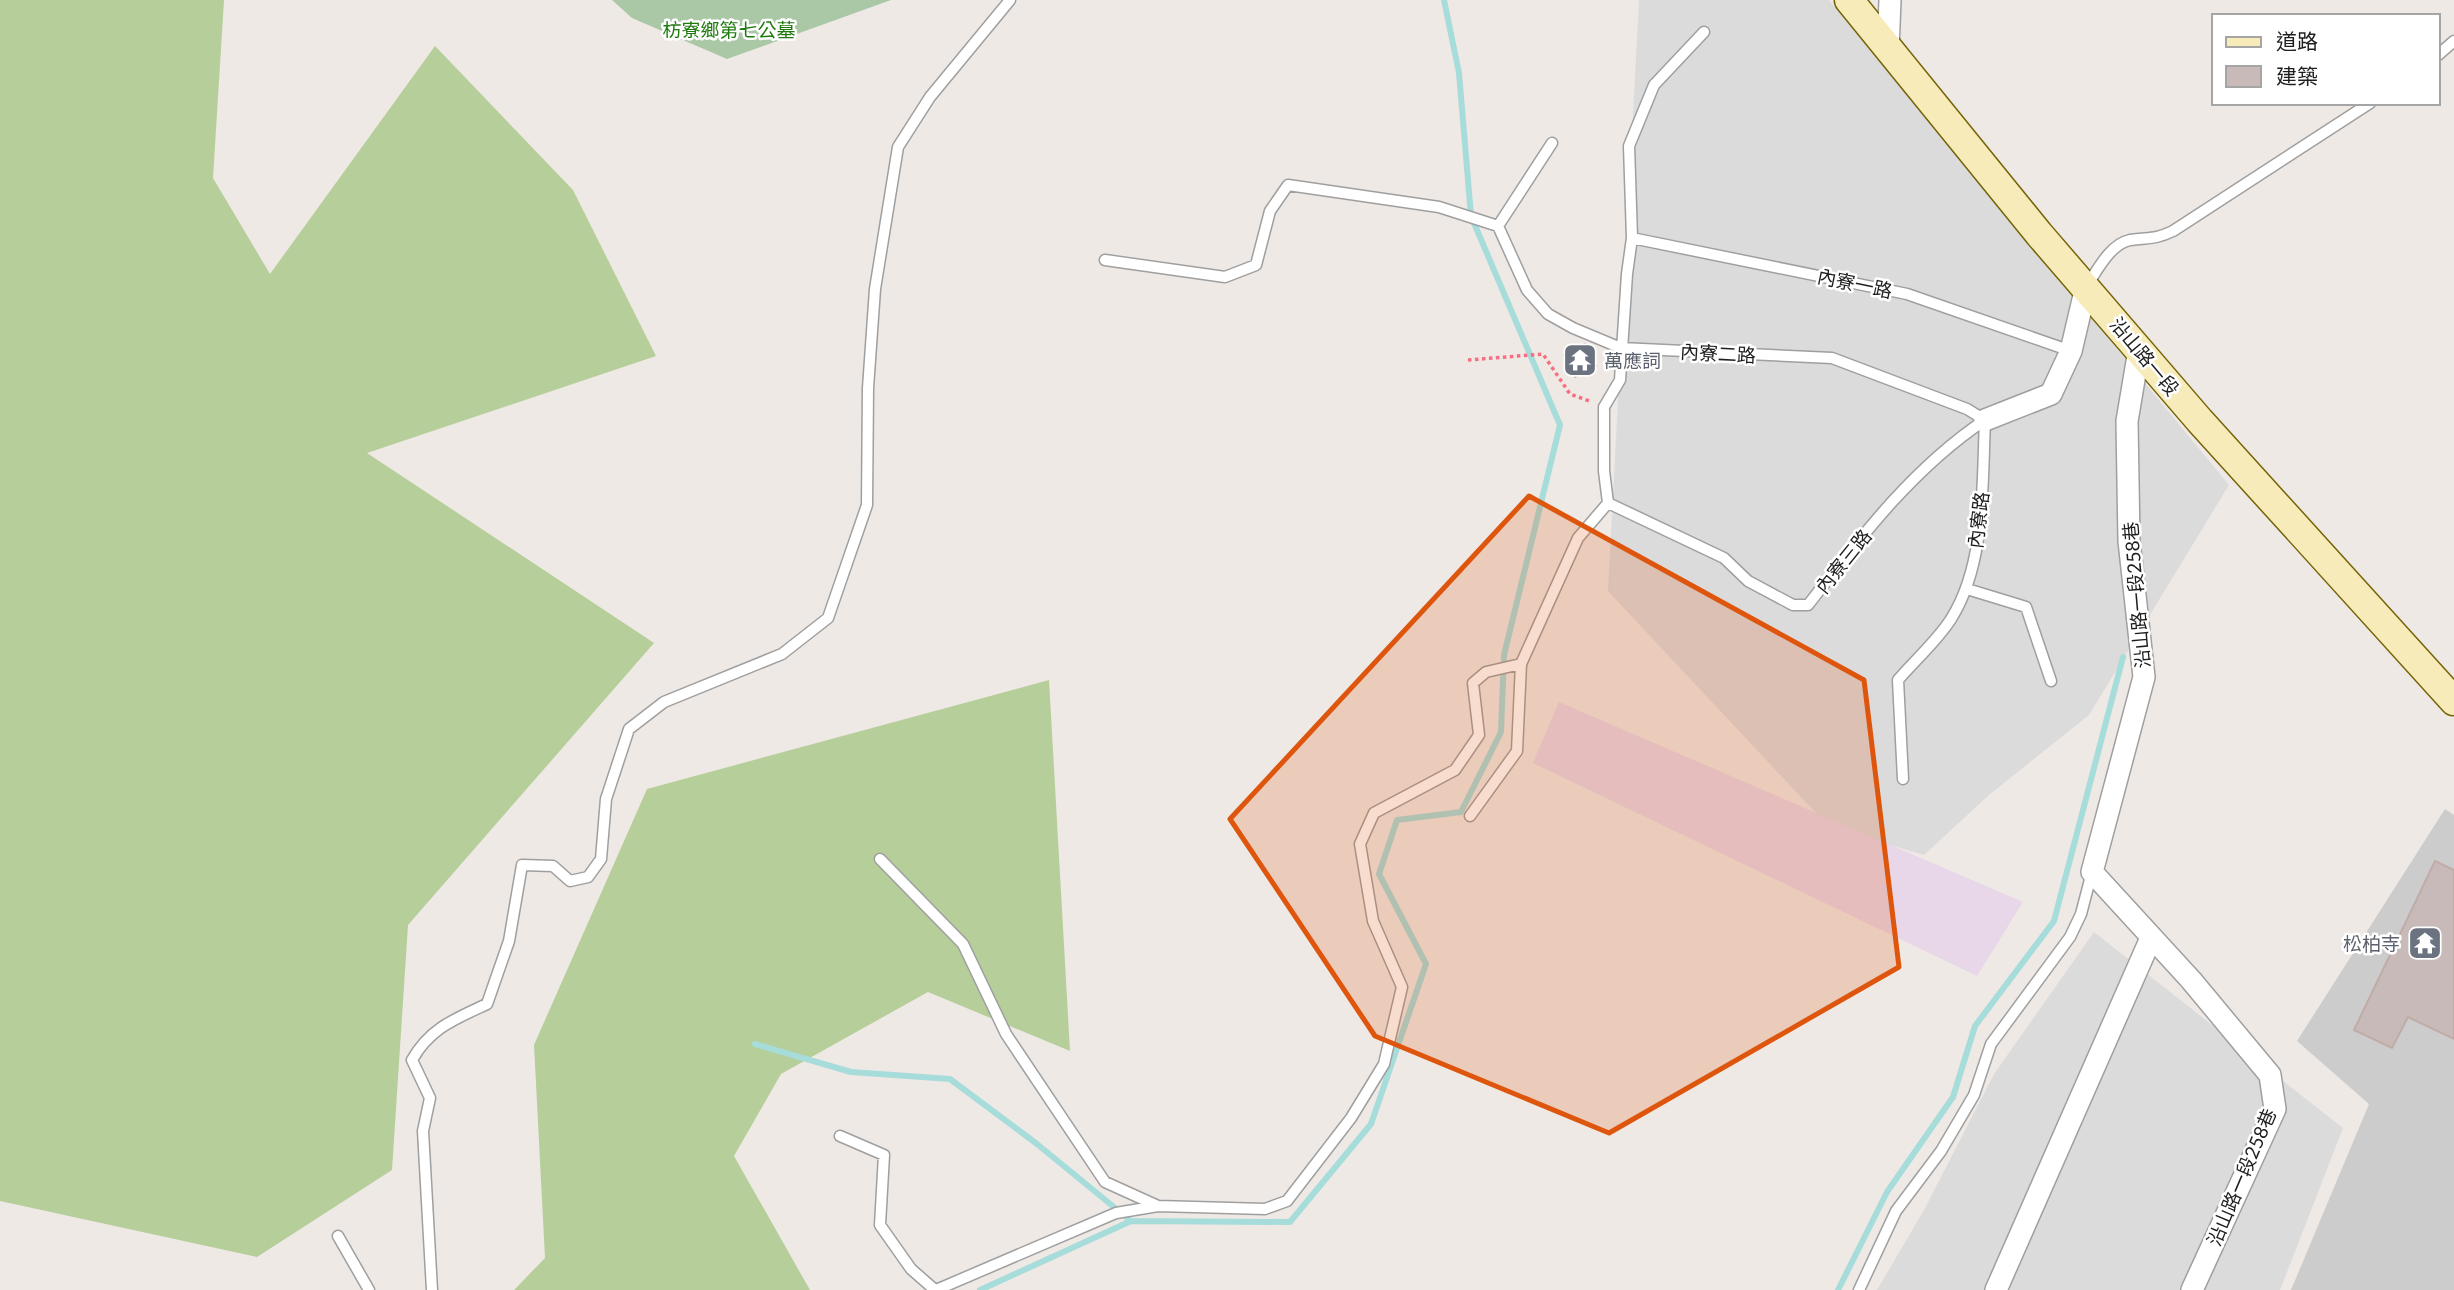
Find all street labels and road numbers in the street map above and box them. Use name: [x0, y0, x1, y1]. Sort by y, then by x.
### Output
street label: 內寮一路: [1815, 264, 1895, 302]
street label: 沿山路一段: [2106, 312, 2184, 400]
street label: 內寮二路: [1679, 340, 1757, 366]
street label: 內寮路: [1963, 490, 1993, 550]
street label: 沿山路一段258巷: [2118, 521, 2154, 669]
street label: 內寮三路: [1810, 524, 1876, 598]
street label: 沿山路一段258巷: [2202, 1105, 2280, 1249]

